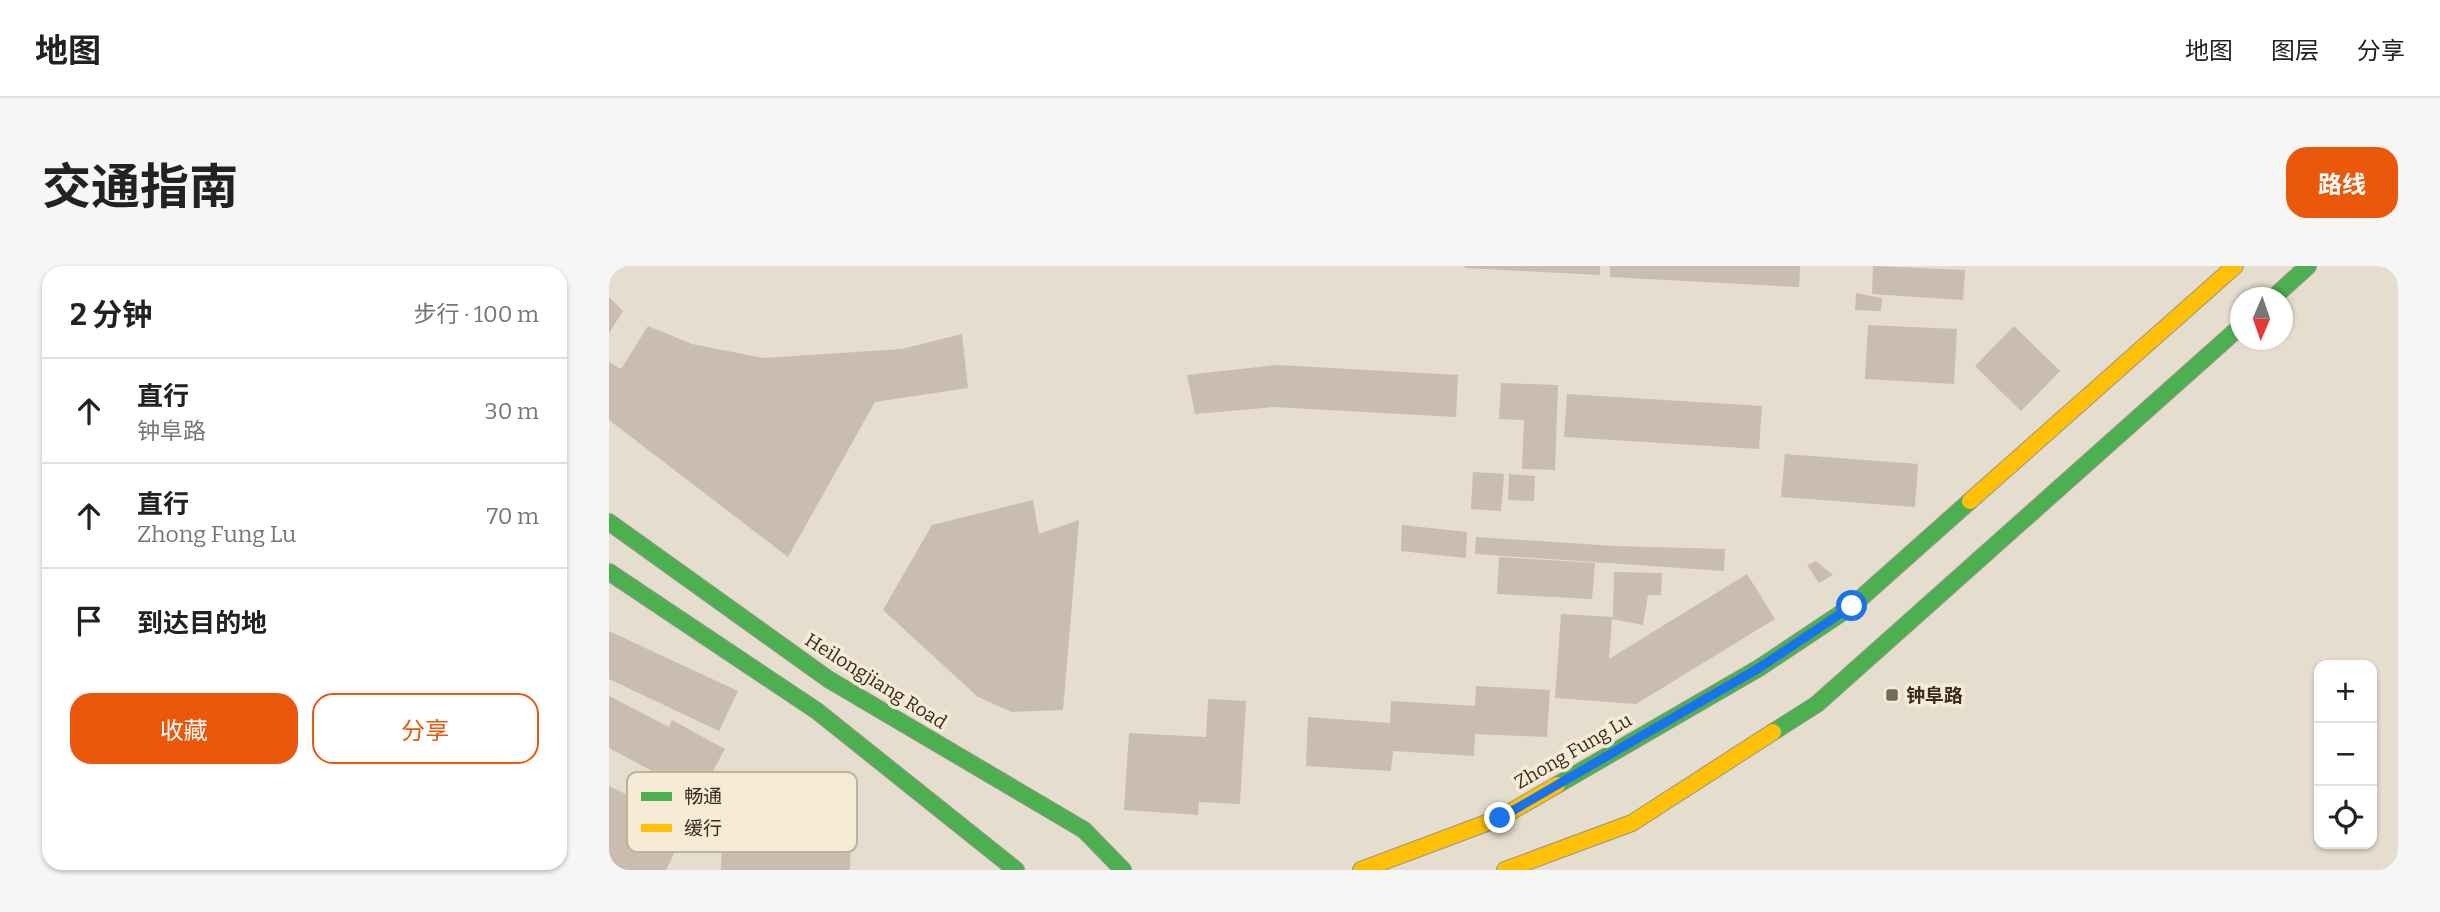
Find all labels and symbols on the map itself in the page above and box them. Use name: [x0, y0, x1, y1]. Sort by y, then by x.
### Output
north arrow: [2230, 287, 2293, 350]
route start: [1836, 590, 1867, 621]
street label: Heilongjiang Road: [801, 628, 951, 734]
place label: 钟阜路: [1906, 684, 1963, 707]
marker: 钟阜路: [1884, 687, 1900, 703]
street label: Zhong Fung Lu: [1510, 708, 1636, 794]
legend: [627, 772, 857, 852]
text: 畅通: [684, 785, 722, 808]
route end: [1484, 802, 1515, 833]
text: 缓行: [684, 817, 722, 840]

